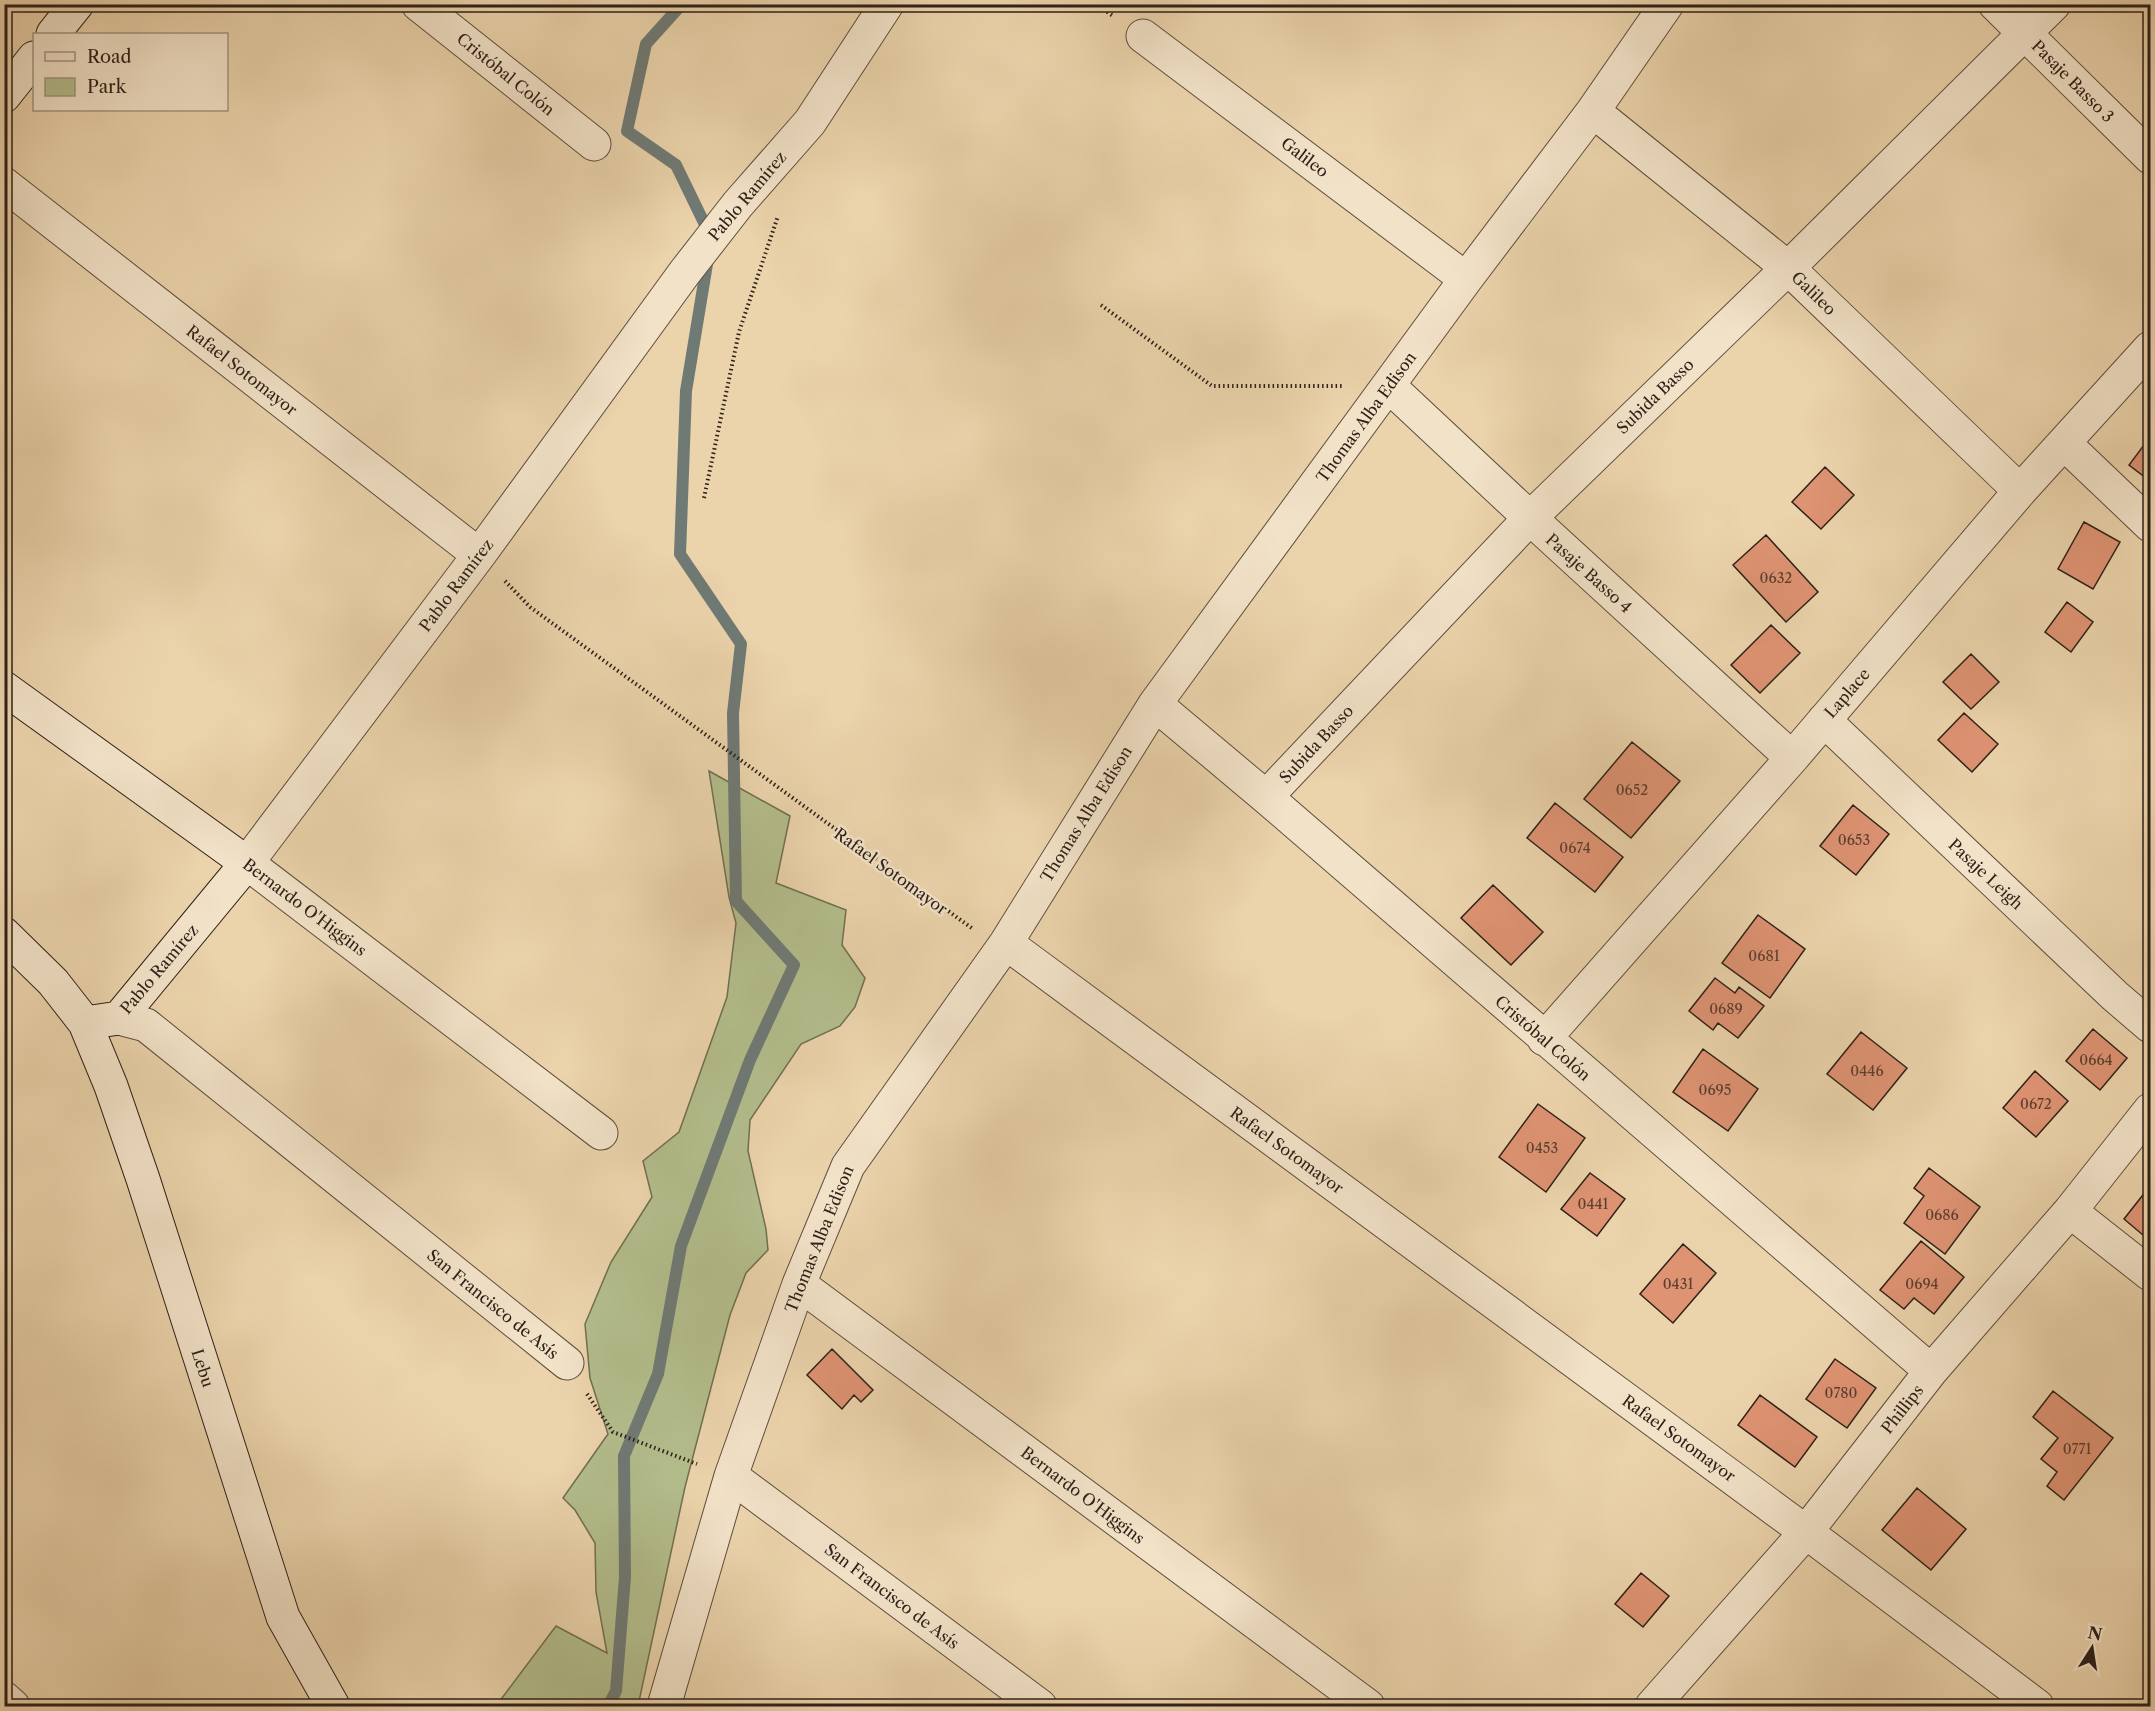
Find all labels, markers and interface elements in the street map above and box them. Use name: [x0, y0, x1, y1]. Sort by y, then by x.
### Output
street label: Cristóbal Colón: [453, 28, 559, 120]
legend: [33, 33, 228, 111]
street label: Pasaje Basso 3: [2028, 36, 2118, 126]
text: Road: [87, 46, 132, 68]
text: Park: [87, 76, 128, 98]
street label: Galileo: [1277, 133, 1333, 181]
street label: Pablo Ramírez: [704, 147, 790, 245]
street label: Galileo: [1787, 267, 1841, 319]
street label: Rafael Sotomayor: [183, 321, 302, 420]
street label: Thomas Alba Edison: [1312, 348, 1420, 486]
street label: Subida Basso: [1612, 354, 1698, 438]
street label: Pasaje Basso 4: [1542, 529, 1636, 617]
street label: Pablo Ramírez: [415, 535, 497, 635]
house number: 0632: [1760, 569, 1792, 587]
street label: Laplace: [1820, 664, 1874, 722]
street label: Subida Basso: [1275, 701, 1357, 787]
street label: Thomas Alba Edison: [1036, 742, 1136, 886]
house number: 0652: [1616, 781, 1648, 799]
street label: Rafael Sotomayor: [830, 823, 952, 919]
house number: 0653: [1838, 831, 1870, 849]
street label: Pasaje Leigh: [1945, 834, 2027, 914]
house number: 0674: [1559, 839, 1591, 857]
street label: Bernardo O'Higgins: [239, 854, 371, 960]
street label: Pablo Ramírez: [116, 920, 202, 1018]
house number: 0681: [1748, 947, 1780, 965]
street label: Cristóbal Colón: [1491, 991, 1595, 1085]
house number: 0689: [1709, 1000, 1743, 1018]
house number: 0664: [2079, 1051, 2113, 1069]
house number: 0446: [1850, 1062, 1884, 1080]
house number: 0695: [1699, 1081, 1731, 1099]
house number: 0672: [2020, 1095, 2052, 1113]
street label: Rafael Sotomayor: [1226, 1102, 1348, 1198]
house number: 0453: [1526, 1139, 1558, 1157]
street label: Thomas Alba Edison: [780, 1162, 858, 1316]
house number: 0441: [1578, 1195, 1609, 1213]
house number: 0686: [1925, 1206, 1959, 1224]
street label: San Francisco de Asís: [423, 1245, 563, 1363]
house number: 0431: [1663, 1275, 1693, 1293]
house number: 0694: [1905, 1275, 1939, 1293]
street label: Lebu: [187, 1346, 219, 1390]
street label: Phillips: [1877, 1380, 1927, 1437]
house number: 0780: [1825, 1384, 1858, 1402]
street label: Rafael Sotomayor: [1618, 1390, 1740, 1486]
house number: 0771: [2063, 1440, 2091, 1458]
street label: Bernardo O'Higgins: [1017, 1442, 1149, 1548]
street label: San Francisco de Asís: [821, 1539, 963, 1653]
north arrow: [2062, 1618, 2122, 1678]
text: N: [2086, 1622, 2104, 1645]

